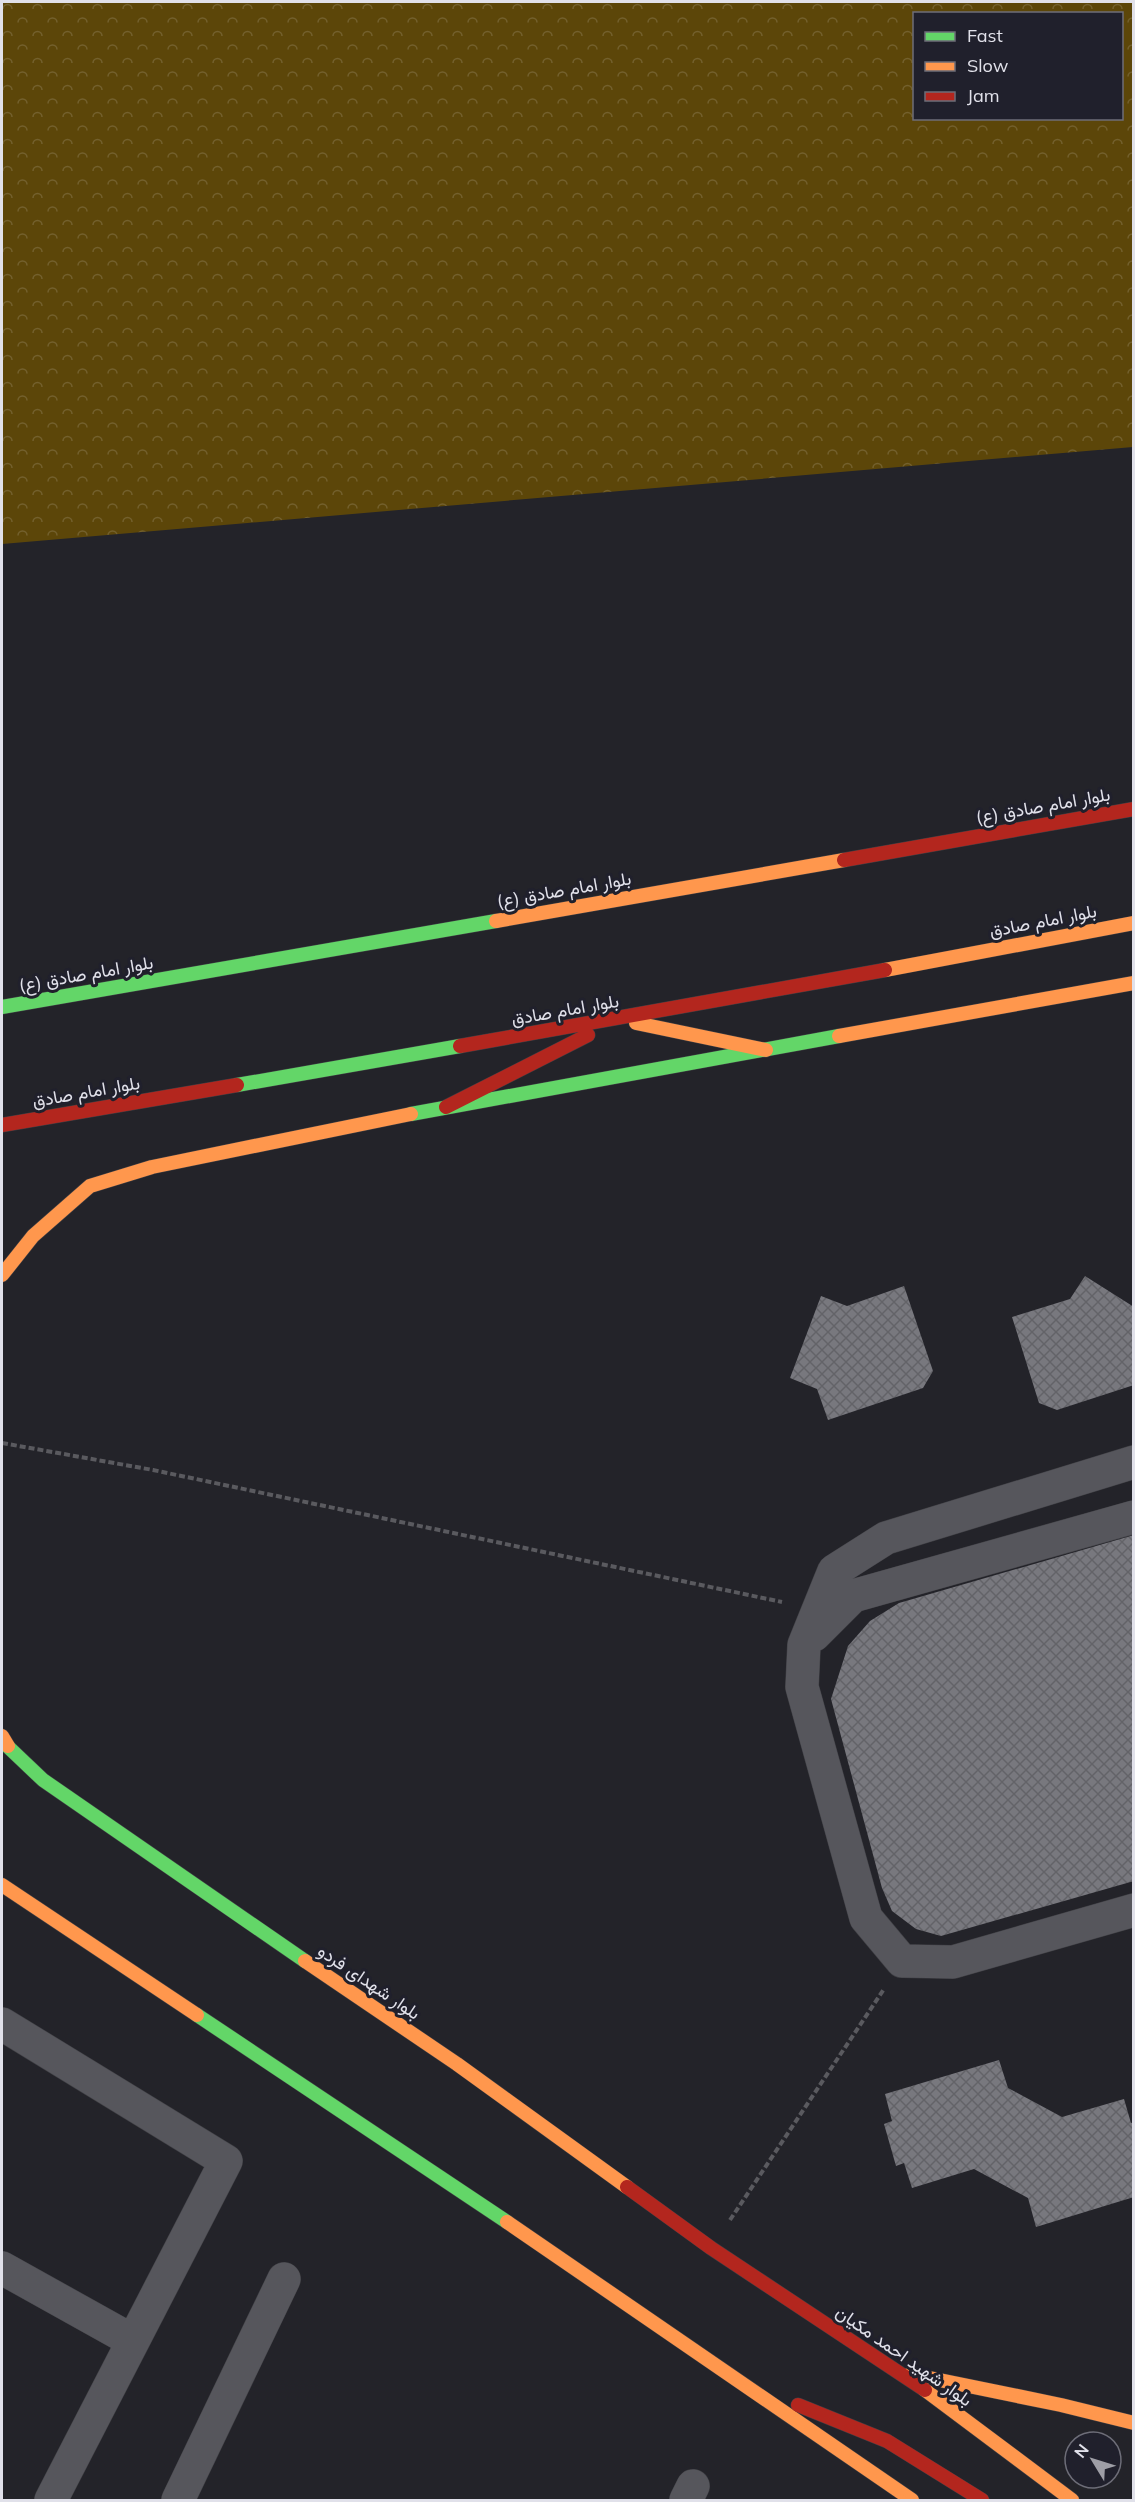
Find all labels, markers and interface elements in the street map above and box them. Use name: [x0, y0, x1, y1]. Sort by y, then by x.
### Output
legend: [913, 12, 1123, 120]
text: Fast: [967, 24, 1003, 47]
text: Slow: [967, 54, 1009, 77]
text: Jam: [967, 84, 1000, 107]
street label: بلوار امام صادق (ع): [974, 782, 1112, 830]
street label: بلوار امام صادق (ع): [495, 866, 633, 914]
street label: بلوار امام صادق: [987, 899, 1099, 943]
street label: بلوار امام صادق (ع): [17, 950, 155, 998]
street label: بلوار امام صادق: [509, 989, 621, 1031]
street label: بلوار امام صادق: [30, 1071, 142, 1113]
street label: بلوار شهدای فردو: [314, 1939, 425, 2024]
street label: بلوار شهید احمد مکیان: [832, 2300, 977, 2411]
north arrow: [1063, 2430, 1123, 2490]
text: N: [1070, 2440, 1093, 2462]

